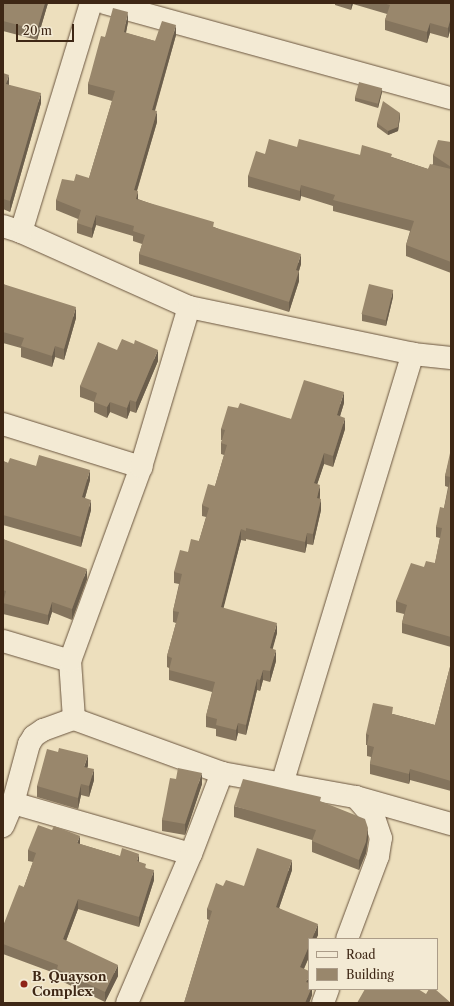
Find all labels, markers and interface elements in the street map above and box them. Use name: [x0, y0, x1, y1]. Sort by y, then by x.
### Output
scale bar: [18, 16, 76, 42]
text: 20 m: [23, 23, 52, 38]
legend: [308, 938, 438, 990]
text: Road: [346, 947, 376, 962]
text: Building: [346, 967, 394, 982]
place label: B. Quayson Complex: [32, 969, 107, 1000]
marker: B. Quayson Complex: [19, 979, 29, 989]

